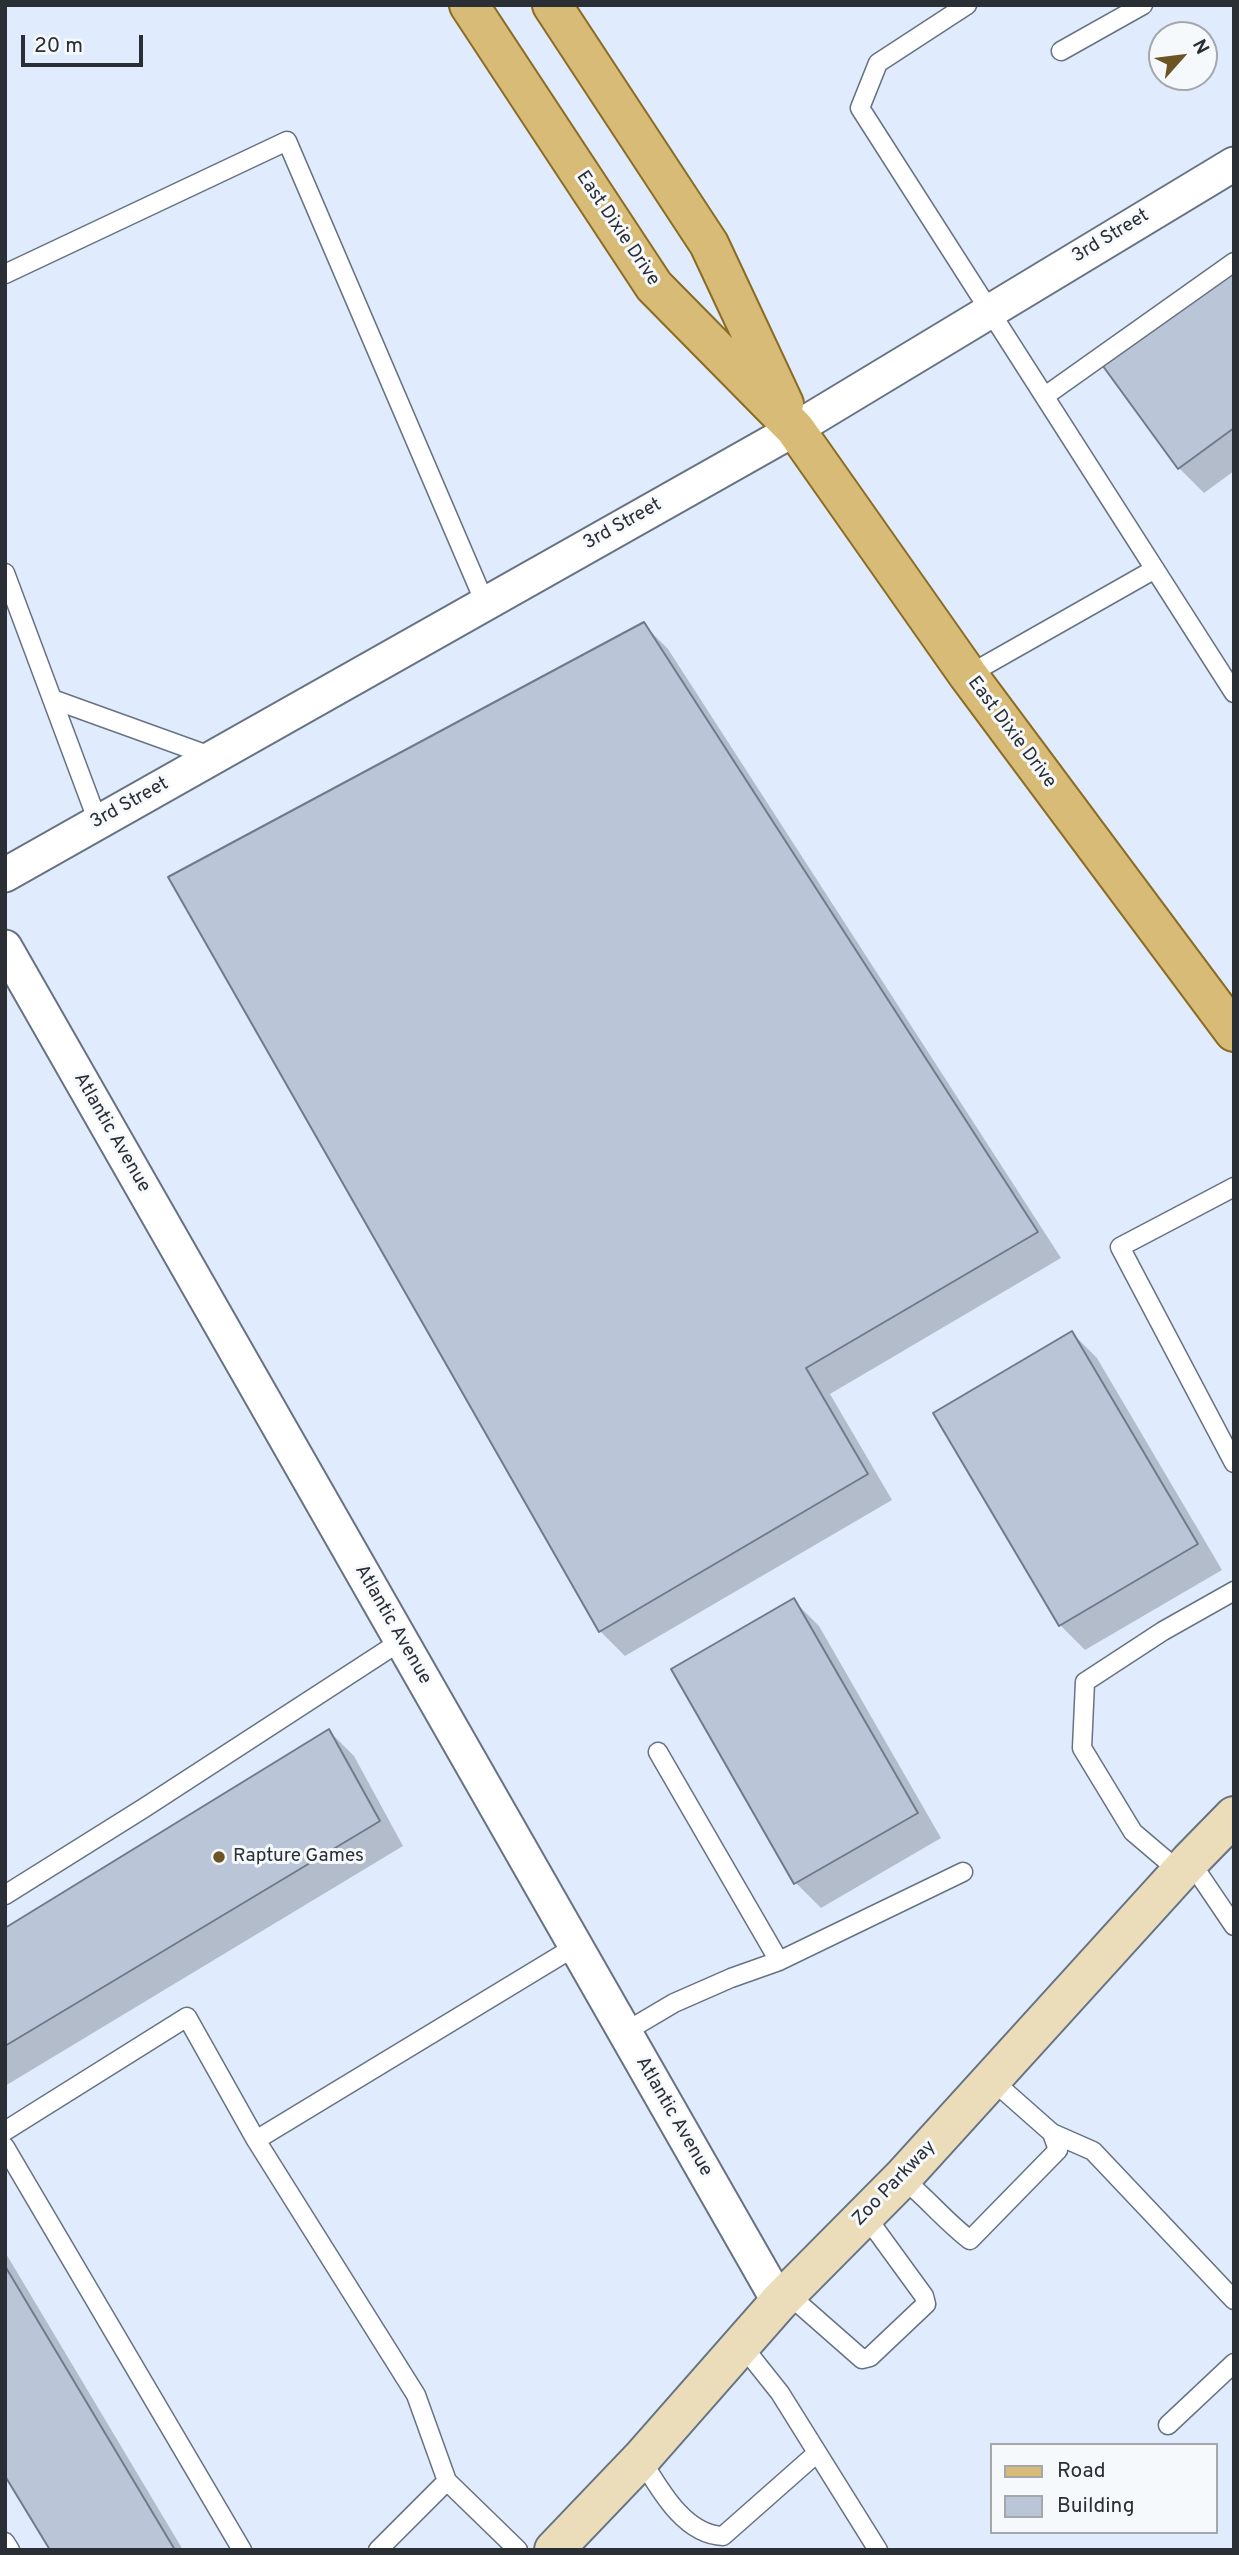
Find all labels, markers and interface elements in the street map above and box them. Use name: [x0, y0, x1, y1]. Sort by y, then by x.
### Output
scale bar: [24, 21, 147, 65]
north arrow: [1148, 21, 1218, 91]
text: 20 m: [34, 33, 83, 60]
text: N: [1186, 35, 1214, 59]
street label: East Dixie Drive: [570, 167, 664, 291]
street label: 3rd Street: [1068, 205, 1154, 269]
street label: 3rd Street: [580, 494, 666, 556]
street label: East Dixie Drive: [962, 673, 1060, 793]
street label: 3rd Street: [87, 773, 173, 835]
street label: Atlantic Avenue: [68, 1069, 154, 1197]
street label: Atlantic Avenue: [349, 1561, 435, 1689]
place label: Rapture Games: [233, 1846, 364, 1868]
marker: Rapture Games: [211, 1849, 227, 1865]
street label: Atlantic Avenue: [630, 2053, 716, 2181]
street label: Zoo Parkway: [848, 2136, 942, 2232]
legend: [990, 2443, 1218, 2534]
text: Road: [1057, 2458, 1106, 2485]
text: Building: [1057, 2493, 1135, 2520]

